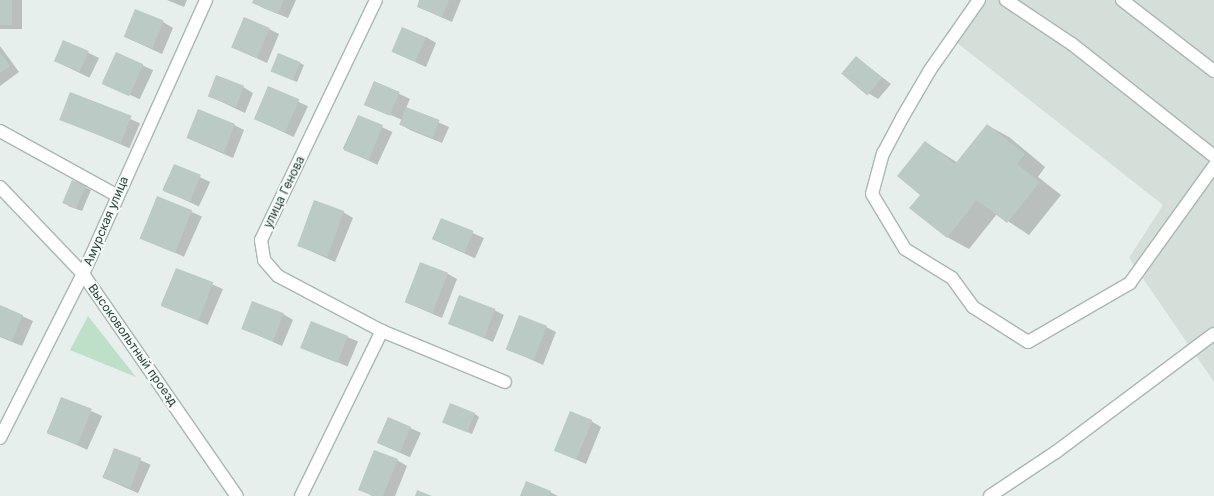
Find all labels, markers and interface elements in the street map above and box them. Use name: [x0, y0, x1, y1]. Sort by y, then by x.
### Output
street label: улица Генова: [260, 154, 308, 230]
street label: Амурская улица: [81, 174, 131, 268]
street label: Высоковольтный проезд: [85, 281, 181, 409]

